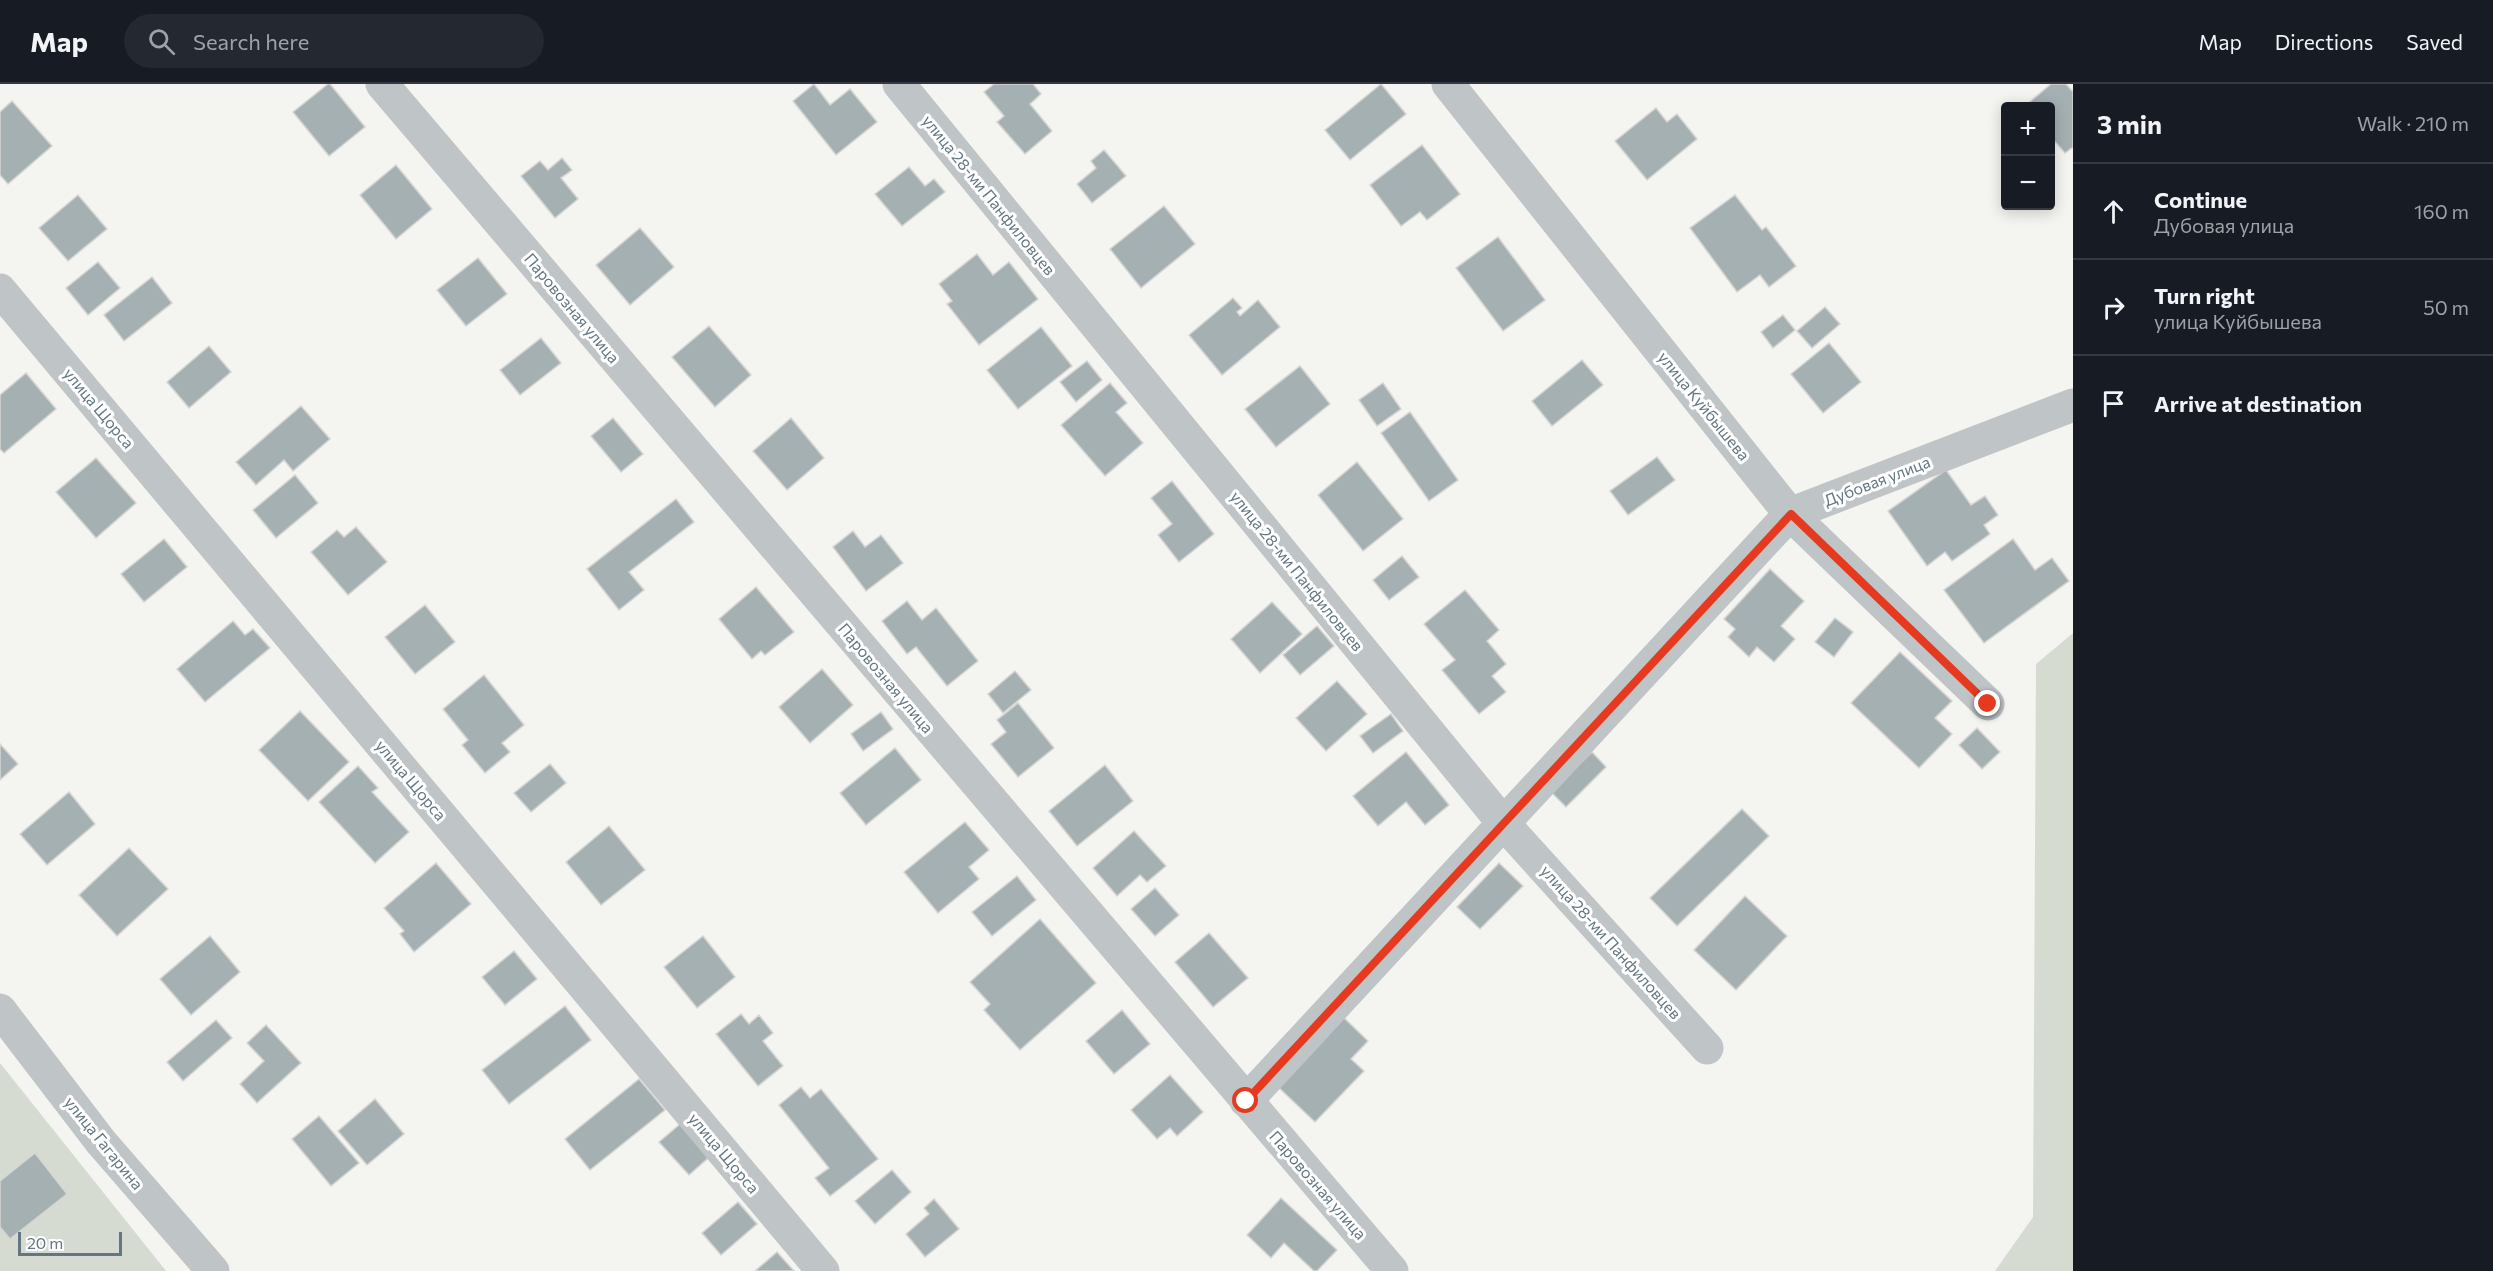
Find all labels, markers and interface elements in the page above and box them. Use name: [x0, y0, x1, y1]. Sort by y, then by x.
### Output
search box: [124, 14, 544, 68]
text: Map: [30, 24, 88, 58]
icon: search: [145, 25, 178, 58]
text: Search here: [193, 28, 309, 55]
text: Map: [2199, 29, 2242, 54]
text: Directions: [2275, 29, 2373, 54]
text: Saved: [2406, 29, 2463, 54]
map controls: [2001, 102, 2055, 210]
button: +: [2001, 102, 2055, 156]
text: 3 min: [2097, 108, 2162, 139]
street label: улица 28-ми Панфиловцев: [919, 111, 1060, 279]
text: Walk · 210 m: [2357, 111, 2469, 135]
button: −: [2001, 156, 2055, 210]
text: Continue: [2154, 186, 2247, 213]
icon: ahead: [2097, 195, 2130, 228]
text: 160 m: [2414, 199, 2469, 223]
text: Дубовая улица: [2154, 213, 2294, 237]
street label: Паровозная улица: [521, 249, 624, 366]
text: Turn right: [2154, 282, 2255, 309]
icon: right: [2097, 291, 2130, 324]
text: 50 m: [2423, 295, 2469, 319]
text: улица Куйбышева: [2154, 309, 2322, 333]
street label: улица Куйбышева: [1655, 348, 1754, 464]
street label: улица Щорса: [60, 364, 139, 452]
icon: arrive: [2097, 387, 2130, 420]
text: Arrive at destination: [2154, 390, 2362, 417]
street label: Дубовая улица: [1821, 452, 1933, 509]
street label: улица 28-ми Панфиловцев: [1227, 487, 1368, 655]
street label: Паровозная улица: [835, 619, 938, 736]
route end: [1974, 690, 2000, 716]
street label: улица Щорса: [372, 736, 451, 824]
street label: улица 28-ми Панфиловцев: [1537, 861, 1685, 1022]
route start: [1232, 1087, 1258, 1113]
street label: улица Гагарина: [61, 1092, 148, 1193]
street label: улица Щорса: [685, 1109, 764, 1197]
street label: Паровозная улица: [1266, 1127, 1371, 1243]
scale bar: [18, 1229, 122, 1256]
text: 20 m: [27, 1233, 63, 1252]

